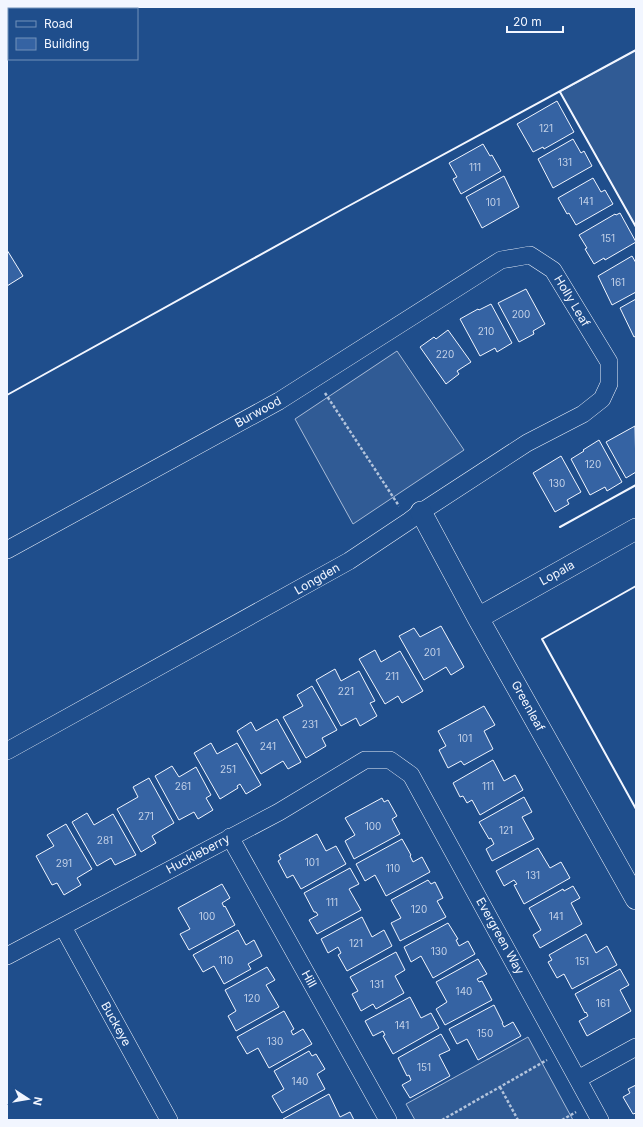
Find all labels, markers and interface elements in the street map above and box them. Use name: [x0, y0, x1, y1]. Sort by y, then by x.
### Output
legend: [8, 8, 138, 60]
scale bar: [507, 8, 563, 34]
text: 20 m: [513, 14, 542, 29]
text: Road: [44, 16, 73, 31]
text: Building: [44, 36, 89, 51]
house number: 121: [539, 122, 553, 134]
house number: 131: [558, 156, 572, 168]
house number: 111: [469, 161, 481, 173]
house number: 141: [579, 195, 593, 207]
house number: 101: [486, 196, 500, 208]
house number: 151: [601, 232, 615, 244]
street label: Holly Leaf: [551, 272, 594, 330]
house number: 161: [611, 276, 625, 288]
house number: 200: [512, 308, 530, 320]
house number: 210: [478, 325, 494, 337]
house number: 220: [436, 348, 454, 360]
street label: Burwood: [232, 393, 284, 430]
house number: 120: [585, 458, 601, 470]
house number: 130: [549, 477, 565, 489]
street label: Lopala: [537, 557, 577, 588]
street label: Longden: [291, 560, 342, 598]
house number: 201: [424, 646, 440, 658]
house number: 211: [385, 670, 399, 682]
street label: Greenleaf: [508, 678, 549, 734]
house number: 221: [338, 685, 354, 697]
house number: 231: [302, 718, 318, 730]
house number: 101: [458, 732, 472, 744]
house number: 241: [260, 740, 276, 752]
house number: 251: [220, 763, 236, 775]
house number: 261: [175, 780, 191, 792]
house number: 111: [482, 780, 494, 792]
house number: 271: [138, 810, 154, 822]
house number: 100: [365, 820, 381, 832]
house number: 121: [499, 824, 513, 836]
street label: Huckleberry: [163, 830, 232, 877]
house number: 281: [97, 834, 113, 846]
house number: 101: [305, 856, 319, 868]
house number: 291: [56, 857, 72, 869]
house number: 110: [386, 862, 400, 874]
house number: 131: [526, 869, 540, 881]
street label: Evergreen Way: [473, 895, 528, 977]
house number: 111: [326, 896, 338, 908]
house number: 120: [411, 903, 427, 915]
house number: 100: [199, 910, 215, 922]
house number: 141: [549, 910, 563, 922]
house number: 121: [349, 937, 363, 949]
house number: 130: [431, 945, 447, 957]
house number: 110: [219, 954, 233, 966]
house number: 151: [575, 955, 589, 967]
street label: Hill: [299, 967, 320, 990]
house number: 131: [370, 978, 384, 990]
house number: 140: [456, 985, 472, 997]
house number: 120: [244, 992, 260, 1004]
house number: 161: [596, 997, 610, 1009]
street label: Buckeye: [98, 999, 135, 1049]
house number: 141: [395, 1019, 409, 1031]
house number: 150: [477, 1027, 493, 1039]
house number: 130: [267, 1035, 283, 1047]
house number: 151: [417, 1061, 431, 1073]
house number: 140: [292, 1075, 308, 1087]
north arrow: [8, 1079, 48, 1119]
text: N: [30, 1096, 46, 1107]

